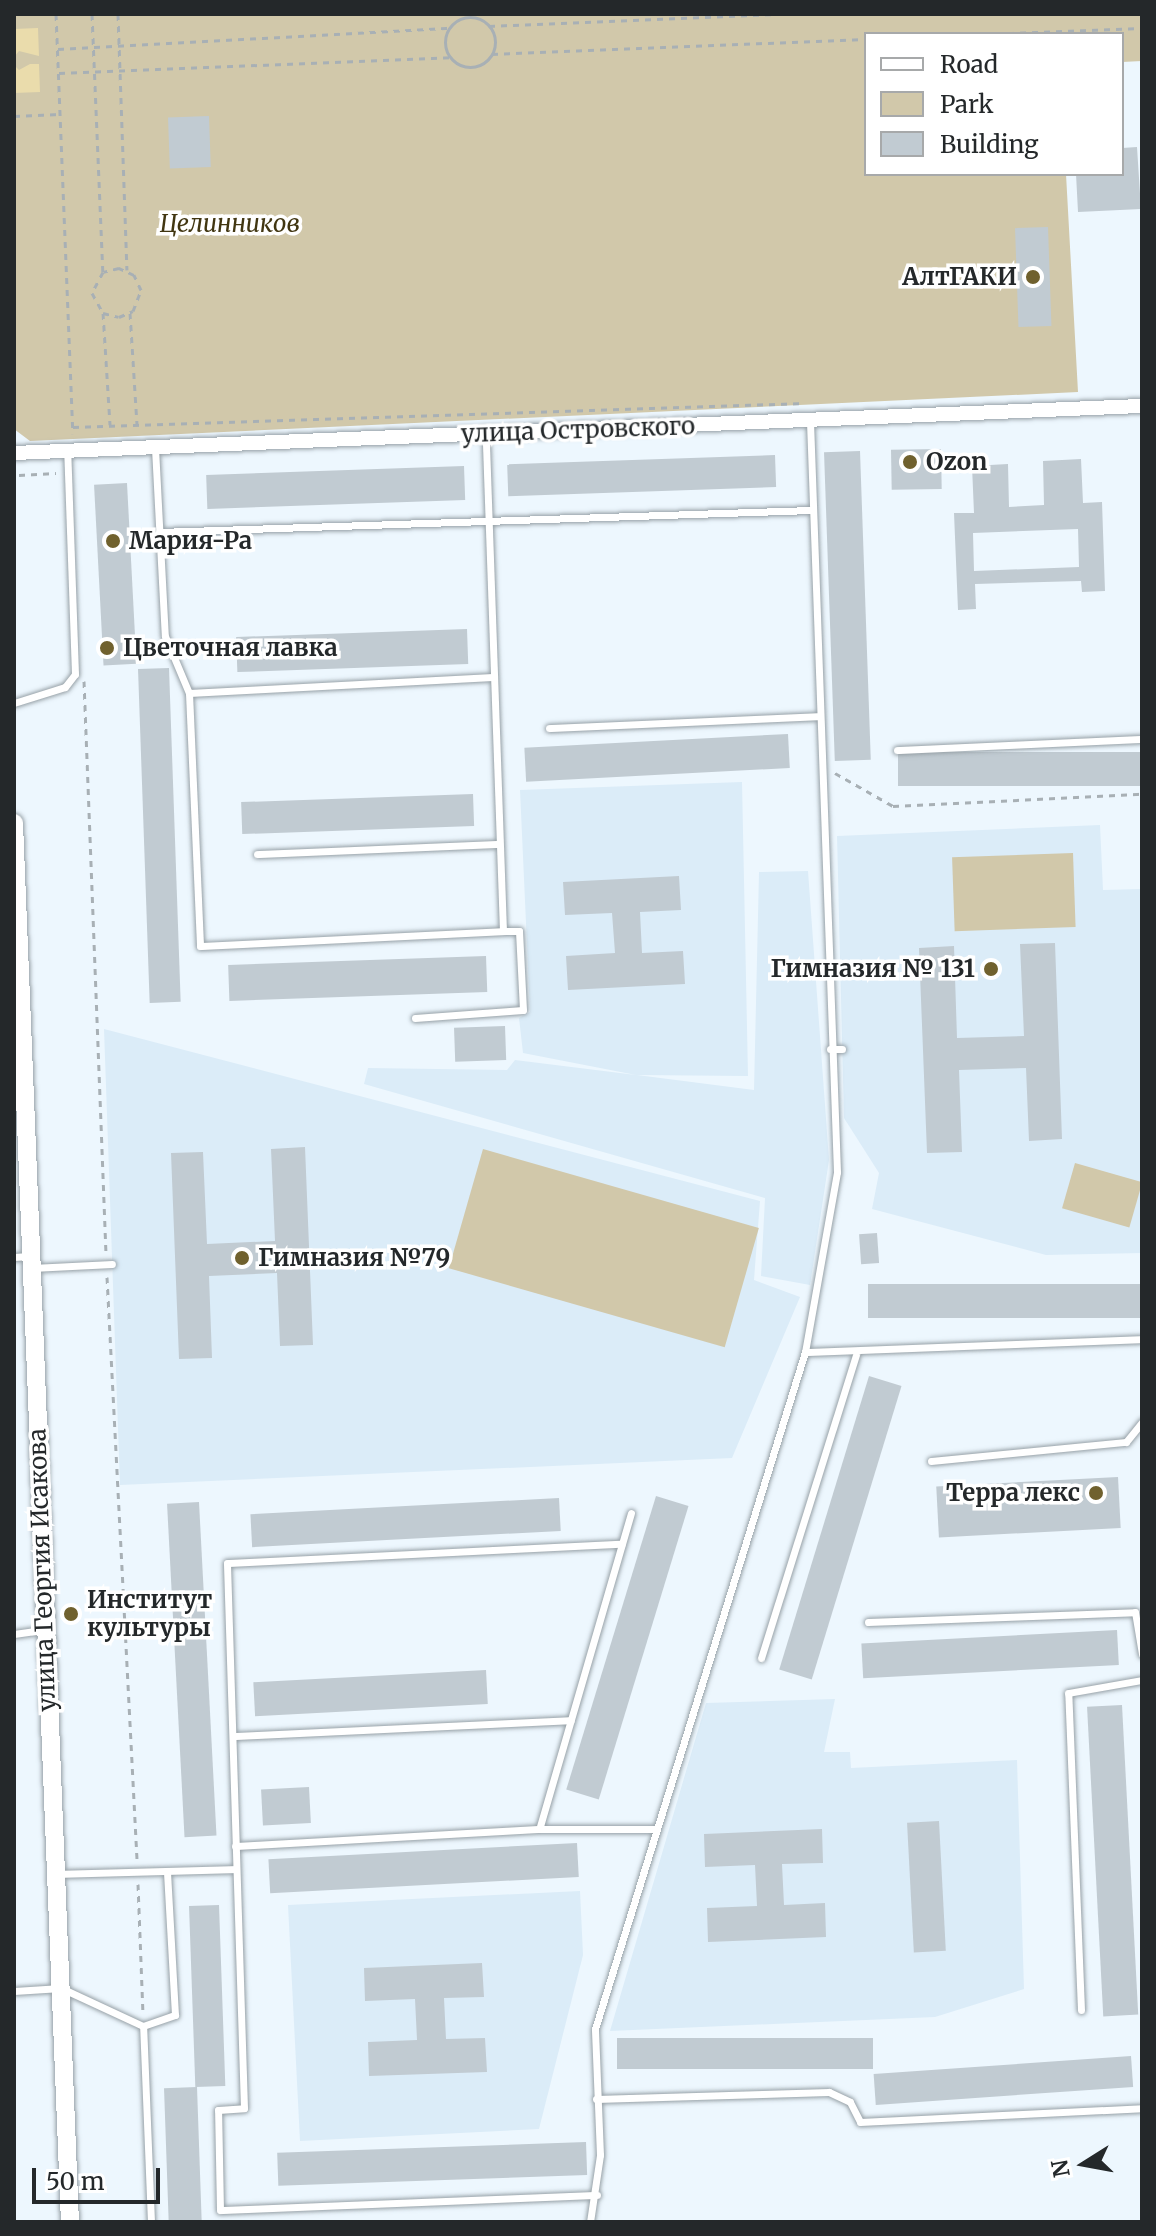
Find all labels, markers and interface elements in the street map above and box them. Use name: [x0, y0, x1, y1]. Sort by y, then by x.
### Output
legend: [864, 32, 1124, 176]
text: Road: [940, 49, 998, 80]
text: Park: [940, 89, 993, 120]
text: Building: [940, 129, 1039, 160]
park label: Целинников: [160, 210, 300, 238]
place label: АлтГАКИ: [902, 263, 1017, 291]
marker: АлтГАКИ: [1024, 268, 1042, 286]
street label: улица Островского: [460, 412, 696, 448]
place label: Ozon: [926, 448, 987, 476]
marker: Ozon: [901, 453, 919, 471]
place label: Мария-Ра: [129, 527, 252, 555]
marker: Мария-Ра: [104, 532, 122, 550]
place label: Цветочная лавка: [123, 634, 338, 662]
marker: Цветочная лавка: [98, 639, 116, 657]
place label: Гимназия № 131: [770, 955, 975, 983]
marker: Гимназия № 131: [982, 960, 1000, 978]
place label: Гимназия №79: [258, 1244, 450, 1272]
marker: Гимназия №79: [233, 1249, 251, 1267]
street label: улица Георгия Исакова: [23, 1428, 61, 1712]
place label: Терра лекс: [946, 1479, 1080, 1507]
marker: Терра лекс: [1087, 1484, 1105, 1502]
place label: Институт культуры: [87, 1586, 212, 1642]
marker: Институт культуры: [62, 1605, 80, 1623]
north arrow: [1044, 2124, 1124, 2204]
scale bar: [36, 2152, 164, 2202]
text: N: [1045, 2157, 1076, 2180]
text: 50 m: [46, 2166, 105, 2197]

